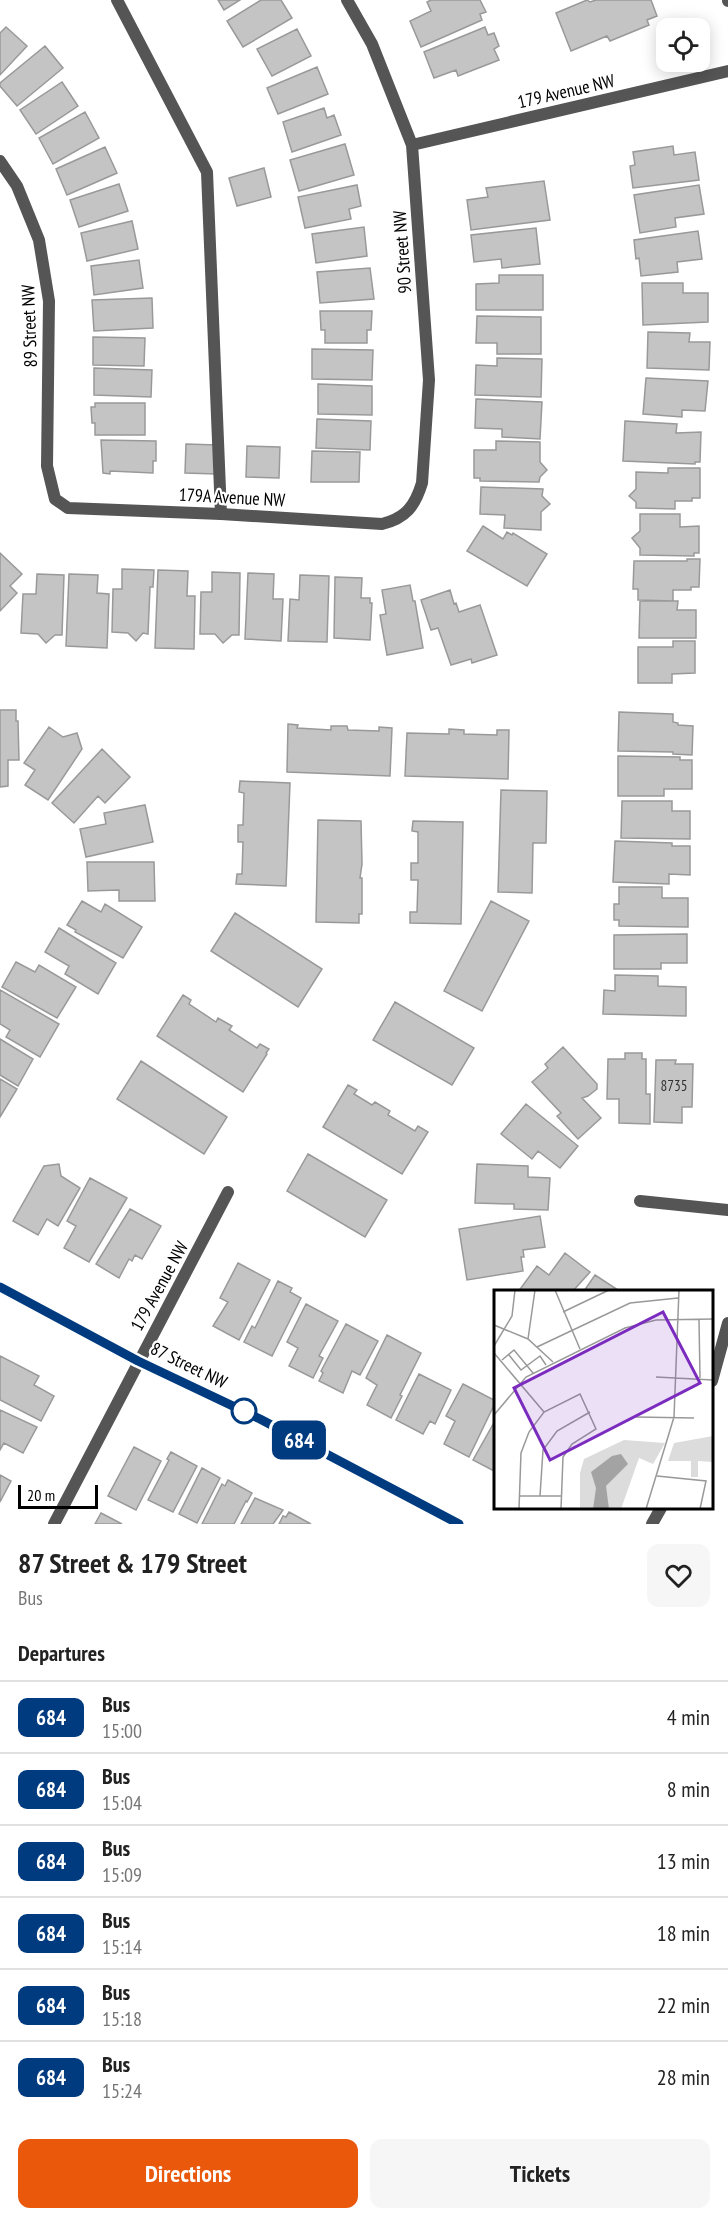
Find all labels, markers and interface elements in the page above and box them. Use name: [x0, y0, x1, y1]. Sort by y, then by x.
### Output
map controls: [656, 18, 710, 72]
button: locate: [656, 18, 710, 72]
street label: 179 Avenue NW: [515, 69, 617, 113]
street label: 90 Street NW: [388, 210, 416, 294]
street label: 89 Street NW: [16, 284, 42, 368]
street label: 179A Avenue NW: [178, 483, 286, 511]
house number: 8735: [660, 1076, 688, 1095]
street label: 179 Avenue NW: [125, 1237, 193, 1335]
inset map: [494, 1290, 713, 1509]
street label: 87 Street NW: [147, 1337, 231, 1393]
unlabelled marker: [231, 1398, 257, 1424]
line badge: 684: [264, 1420, 334, 1460]
text: 684: [284, 1427, 314, 1454]
scale bar: [18, 1482, 98, 1510]
text: 20 m: [27, 1485, 55, 1505]
text: 87 Street & 179 Street: [18, 1544, 247, 1581]
button: heart: [647, 1544, 710, 1607]
text: Bus: [18, 1585, 43, 1611]
text: Departures: [18, 1639, 105, 1667]
text: Bus: [102, 1690, 130, 1718]
text: 4 min: [667, 1703, 710, 1731]
text: 684: [36, 1704, 66, 1731]
text: 15:00: [102, 1718, 142, 1744]
text: Bus: [102, 1762, 130, 1790]
text: 8 min: [667, 1775, 710, 1803]
text: 684: [36, 1776, 66, 1803]
text: 15:04: [102, 1790, 142, 1816]
text: Bus: [102, 1834, 130, 1862]
text: 13 min: [657, 1847, 710, 1875]
text: 684: [36, 1848, 66, 1875]
text: 15:09: [102, 1862, 142, 1888]
text: Bus: [102, 1906, 130, 1934]
text: 18 min: [657, 1919, 710, 1947]
text: 684: [36, 1920, 66, 1947]
text: 15:14: [102, 1934, 142, 1960]
text: Bus: [102, 1978, 130, 2006]
text: 22 min: [657, 1991, 710, 2019]
text: 684: [36, 1992, 66, 2019]
text: 15:18: [102, 2006, 142, 2032]
text: Bus: [102, 2050, 130, 2078]
text: 28 min: [657, 2063, 710, 2091]
text: 684: [36, 2064, 66, 2091]
text: 15:24: [102, 2078, 142, 2104]
button: Directions: [18, 2139, 358, 2208]
button: Tickets: [370, 2139, 710, 2208]

